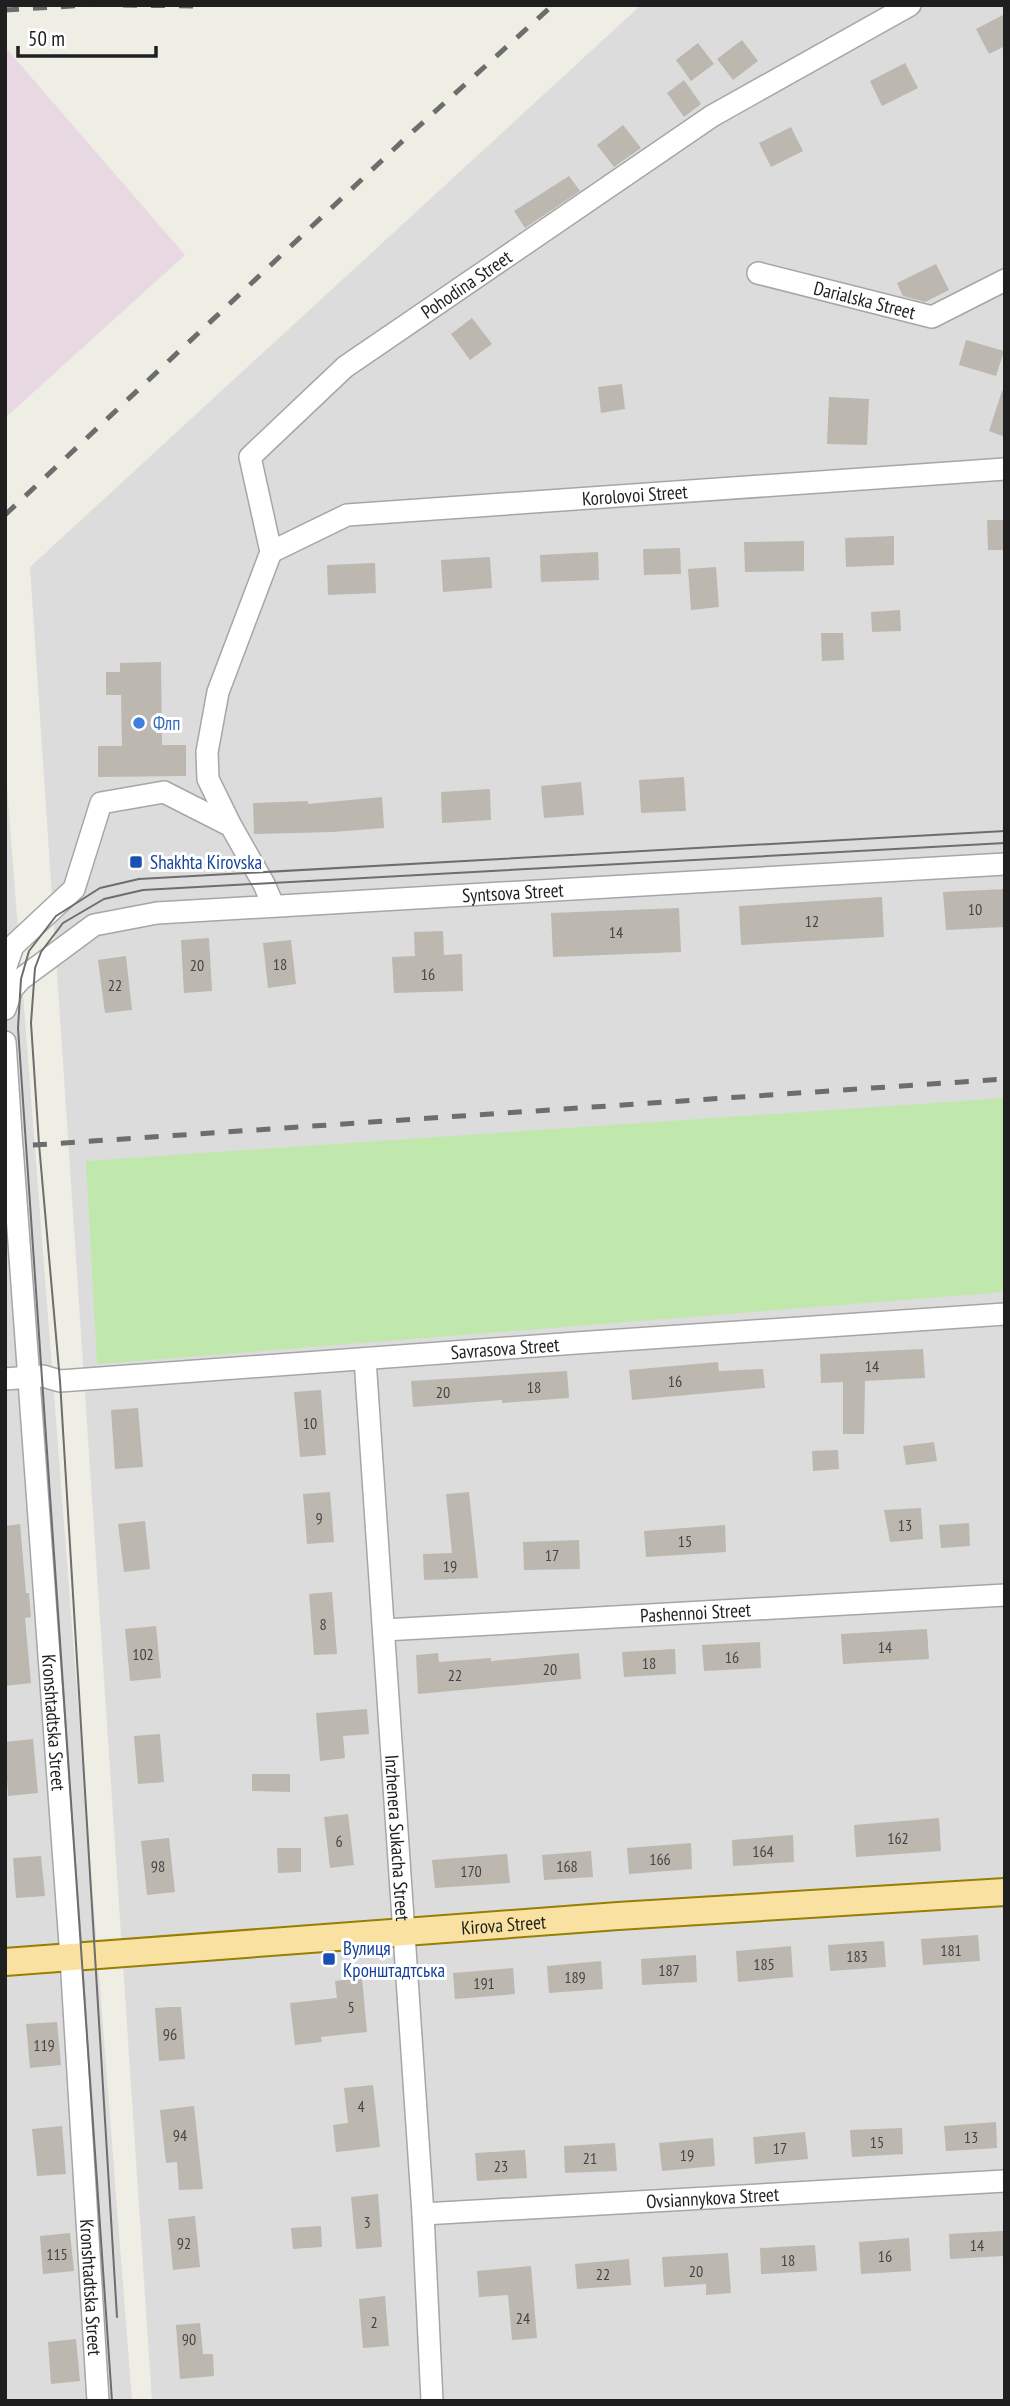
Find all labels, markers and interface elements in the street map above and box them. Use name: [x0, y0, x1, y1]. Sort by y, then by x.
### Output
scale bar: [18, 14, 156, 58]
text: 50 m: [28, 25, 65, 52]
street label: Pohodina Street: [416, 244, 517, 324]
street label: Darialska Street: [811, 276, 919, 325]
street label: Korolovoi Street: [581, 479, 689, 511]
place label: Флп: [153, 711, 180, 735]
marker: Флп: [131, 715, 147, 731]
place label: Shakhta Kirovska: [150, 850, 262, 874]
marker: Shakhta Kirovska: [128, 854, 144, 870]
street label: Syntsova Street: [461, 877, 565, 907]
house number: 10: [968, 899, 982, 919]
house number: 12: [805, 911, 819, 931]
house number: 14: [609, 922, 623, 942]
house number: 18: [273, 954, 287, 974]
house number: 20: [190, 955, 204, 975]
house number: 16: [421, 964, 435, 984]
house number: 22: [108, 975, 122, 995]
street label: Savrasova Street: [450, 1332, 561, 1364]
house number: 14: [865, 1356, 879, 1376]
house number: 16: [668, 1371, 682, 1391]
house number: 18: [527, 1377, 541, 1397]
house number: 20: [436, 1382, 450, 1402]
house number: 10: [303, 1413, 317, 1433]
house number: 9: [315, 1508, 323, 1528]
house number: 13: [898, 1515, 912, 1535]
house number: 15: [678, 1531, 692, 1551]
house number: 17: [545, 1545, 559, 1565]
house number: 19: [443, 1556, 457, 1576]
street label: Pashennoi Street: [640, 1597, 752, 1628]
house number: 8: [319, 1614, 327, 1634]
house number: 14: [878, 1637, 892, 1657]
house number: 102: [132, 1644, 154, 1664]
house number: 16: [725, 1647, 739, 1667]
street label: Kronshtadtska Street: [37, 1653, 71, 1792]
house number: 18: [642, 1653, 656, 1673]
house number: 20: [543, 1659, 557, 1679]
house number: 22: [448, 1665, 462, 1685]
street label: Inzhenera Sukacha Street: [380, 1754, 415, 1923]
house number: 162: [887, 1828, 909, 1848]
house number: 6: [335, 1831, 343, 1851]
house number: 164: [752, 1841, 774, 1861]
house number: 166: [649, 1849, 671, 1869]
house number: 98: [151, 1856, 165, 1876]
house number: 168: [556, 1856, 578, 1876]
house number: 170: [460, 1861, 482, 1881]
street label: Kirova Street: [460, 1909, 548, 1940]
place label: Вулиця Кронштадтська: [343, 1936, 445, 1982]
house number: 181: [940, 1940, 962, 1960]
house number: 183: [846, 1946, 868, 1966]
marker: Вулиця Кронштадтська: [321, 1951, 337, 1967]
house number: 185: [753, 1954, 775, 1974]
house number: 187: [658, 1960, 680, 1980]
house number: 189: [564, 1967, 586, 1987]
house number: 191: [473, 1973, 495, 1993]
house number: 5: [347, 1997, 355, 2017]
house number: 96: [163, 2024, 177, 2044]
house number: 119: [33, 2035, 55, 2055]
house number: 4: [357, 2096, 365, 2116]
house number: 94: [173, 2125, 187, 2145]
house number: 13: [964, 2127, 978, 2147]
house number: 15: [870, 2132, 884, 2152]
house number: 17: [773, 2138, 787, 2158]
house number: 19: [680, 2145, 694, 2165]
house number: 21: [583, 2148, 597, 2168]
house number: 23: [494, 2156, 508, 2176]
street label: Ovsiannykova Street: [645, 2182, 780, 2213]
house number: 3: [363, 2212, 371, 2232]
street label: Kronshtadtska Street: [75, 2218, 107, 2357]
house number: 92: [177, 2233, 191, 2253]
house number: 14: [970, 2235, 984, 2255]
house number: 115: [46, 2244, 68, 2264]
house number: 16: [878, 2246, 892, 2266]
house number: 18: [781, 2250, 795, 2270]
house number: 20: [689, 2261, 703, 2281]
house number: 22: [596, 2264, 610, 2284]
house number: 24: [516, 2308, 530, 2328]
house number: 2: [370, 2312, 378, 2332]
house number: 90: [182, 2329, 196, 2349]

